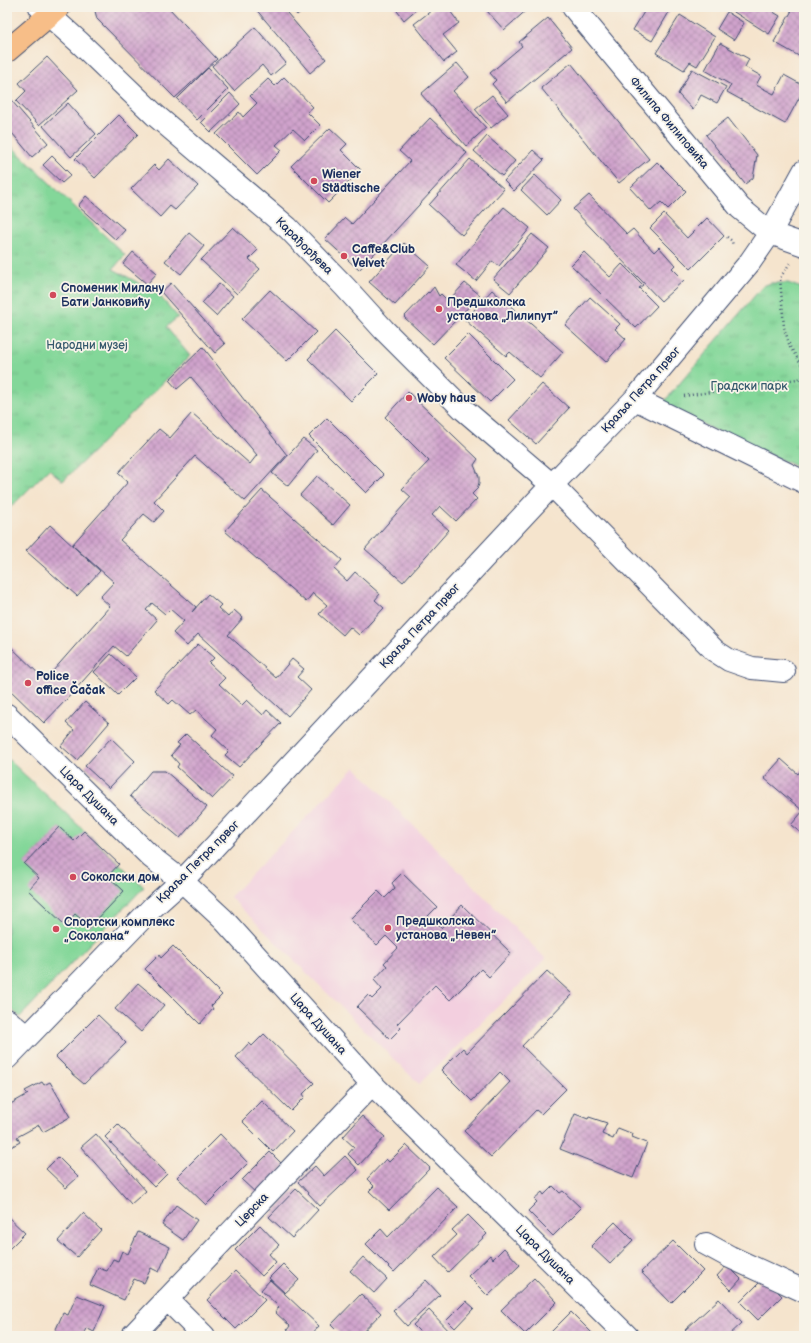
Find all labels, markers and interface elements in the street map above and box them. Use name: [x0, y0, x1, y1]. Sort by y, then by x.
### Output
street label: Филипа Филиповића: [626, 74, 712, 172]
place label: Wiener Städtische: [322, 167, 380, 196]
marker: Wiener Städtische: [309, 176, 319, 186]
street label: Карађорђева: [272, 214, 336, 278]
place label: Caffe&Club Velvet: [352, 242, 415, 271]
marker: Caffe&Club Velvet: [339, 251, 349, 261]
place label: Споменик Милану Бати Јанковићу: [61, 281, 165, 310]
marker: Споменик Милану Бати Јанковићу: [48, 290, 58, 300]
place label: Предшколска установа „Лилипут”: [447, 295, 559, 324]
marker: Предшколска установа „Лилипут”: [434, 304, 444, 314]
park label: Народни музеј: [46, 338, 128, 353]
street label: Краља Петра првог: [598, 343, 684, 436]
park label: Градски парк: [710, 379, 788, 394]
place label: Woby haus: [417, 391, 476, 406]
marker: Woby haus: [404, 393, 414, 403]
street label: Краља Петра првог: [377, 580, 464, 672]
place label: Police office Čačak: [36, 669, 106, 698]
marker: Police office Čačak: [23, 678, 33, 688]
street label: Цара Душана: [56, 763, 122, 829]
street label: Краља Петра првог: [153, 817, 243, 907]
place label: Соколски дом: [81, 870, 160, 885]
marker: Соколски дом: [68, 872, 78, 882]
place label: Предшколска установа „Невен”: [396, 914, 497, 943]
place label: Спортски комплекс „Соколана”: [64, 915, 175, 944]
marker: Предшколска установа „Невен”: [383, 923, 393, 933]
marker: Спортски комплекс „Соколана”: [51, 924, 61, 934]
street label: Цара Душана: [286, 990, 350, 1058]
street label: Церска: [232, 1190, 272, 1230]
street label: Цара Душана: [512, 1222, 578, 1288]

